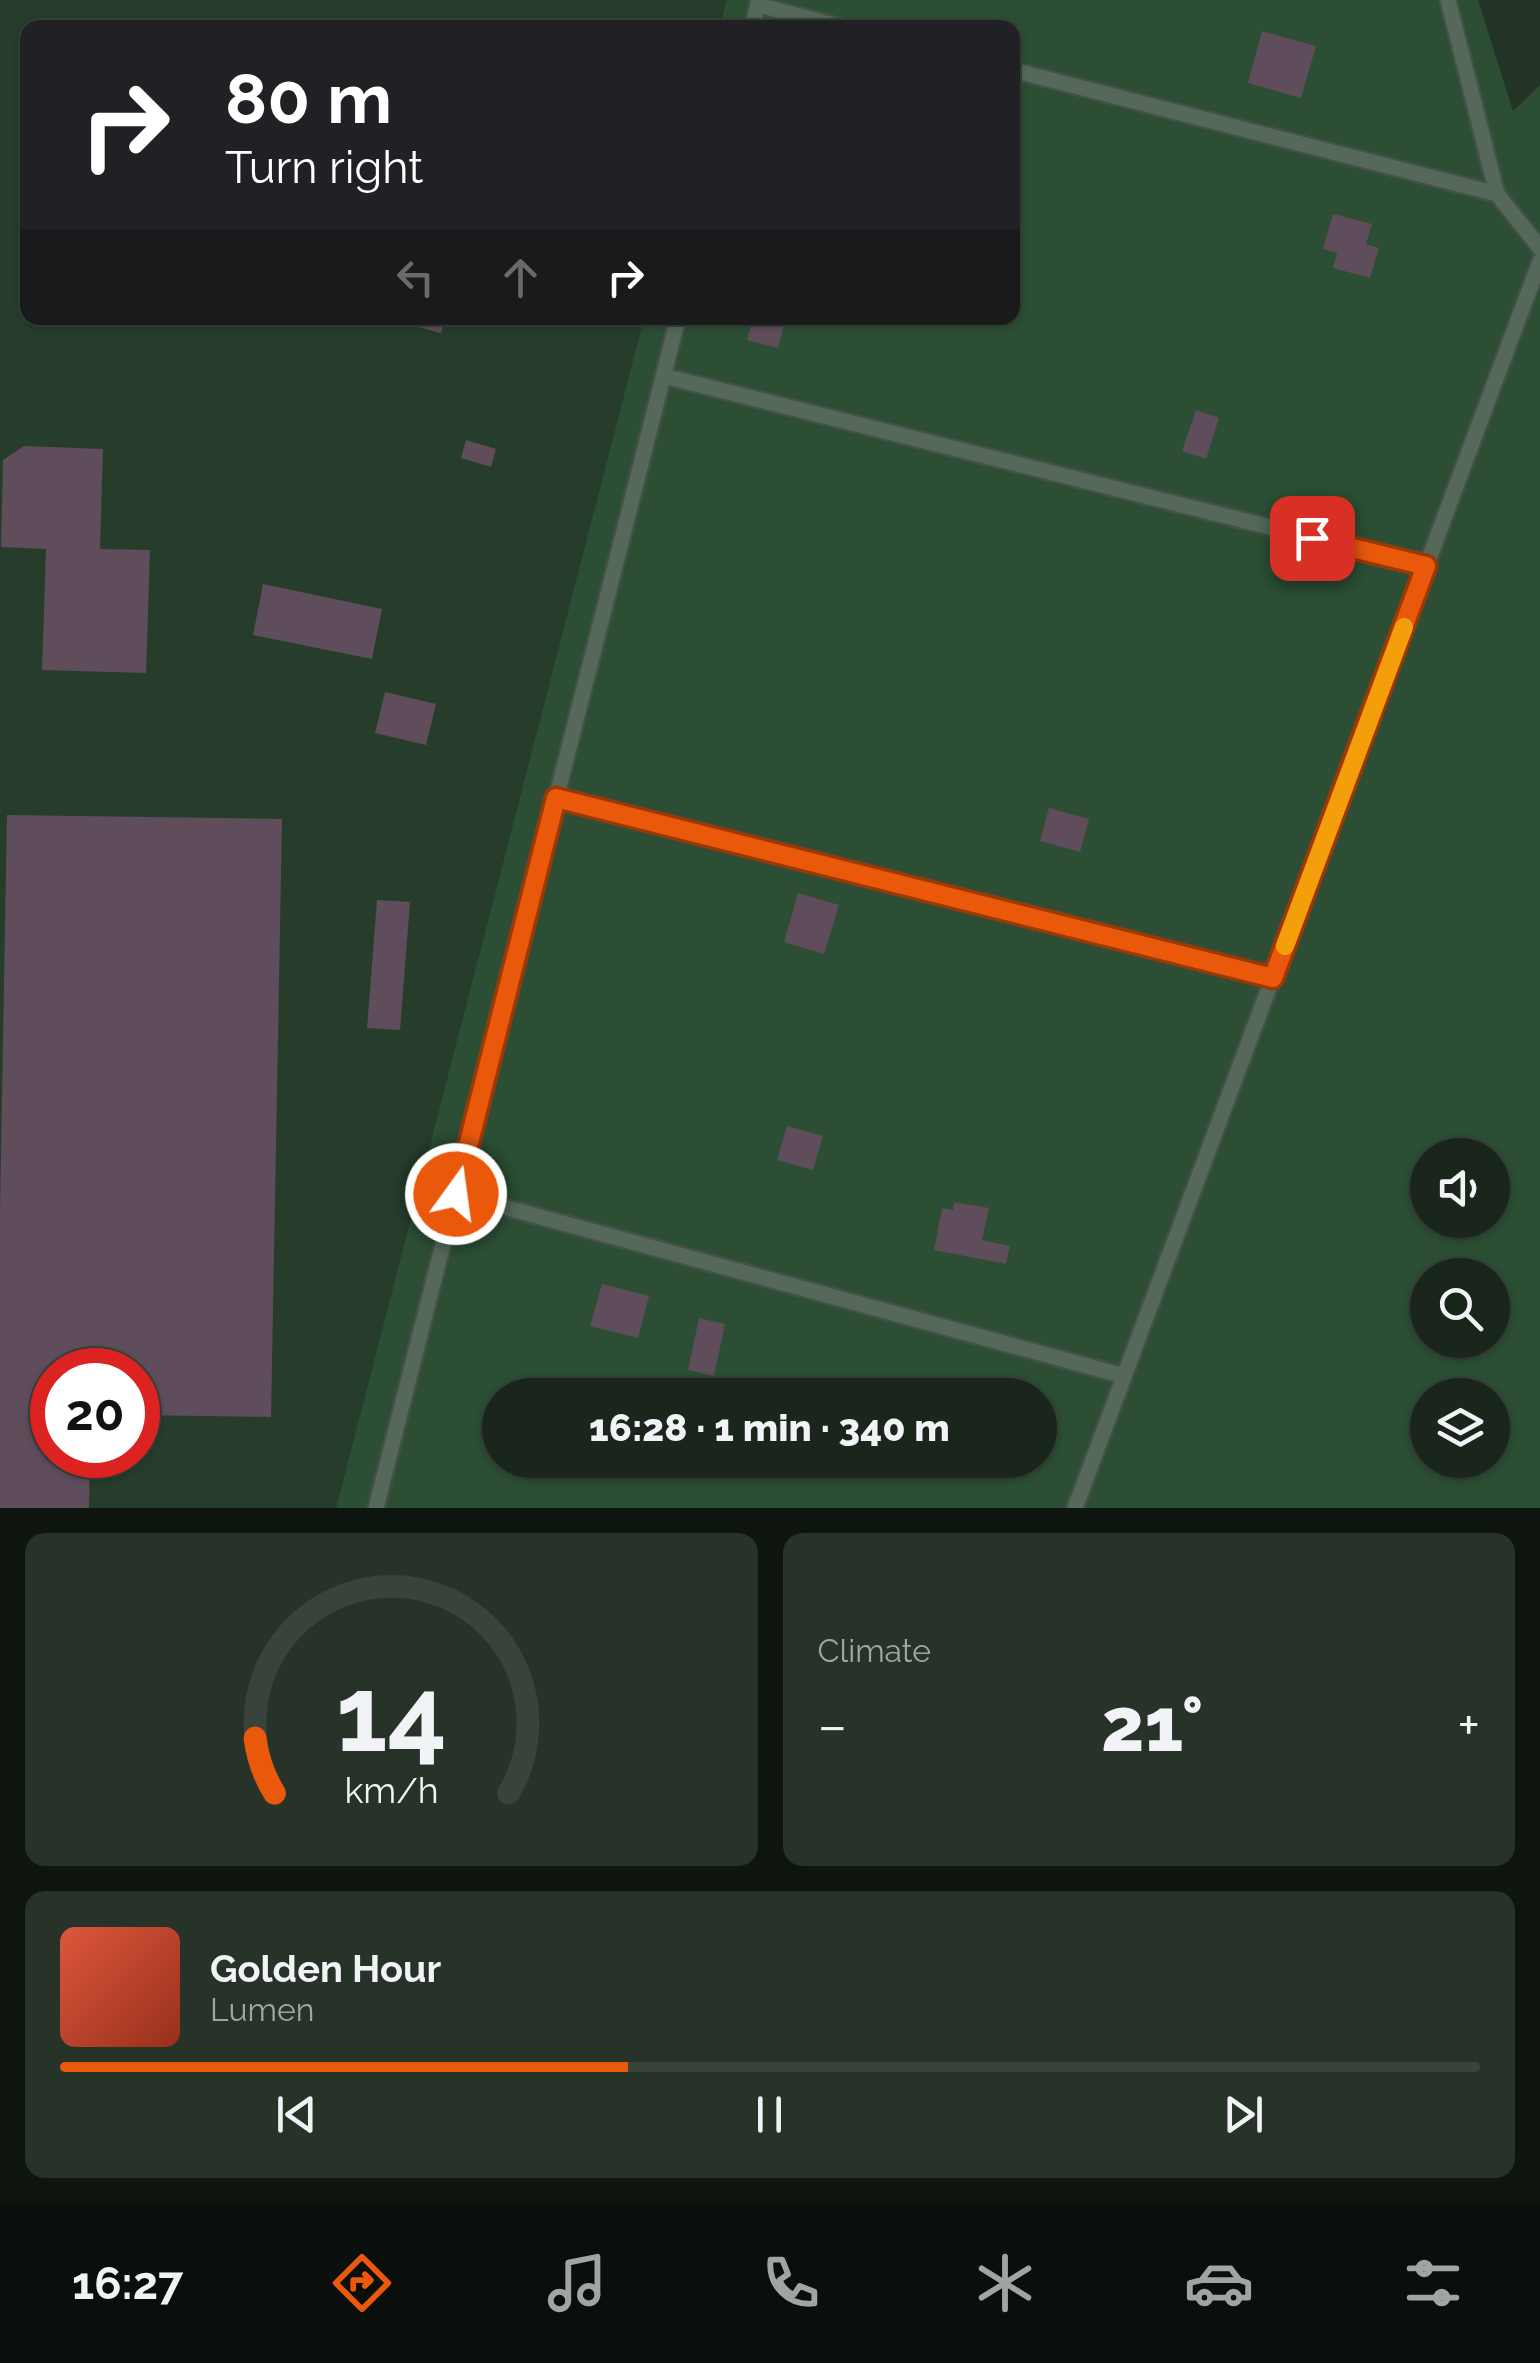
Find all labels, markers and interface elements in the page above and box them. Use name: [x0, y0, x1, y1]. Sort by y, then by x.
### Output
text: 80 m: [225, 57, 392, 139]
icon: right: [60, 60, 190, 190]
text: Turn right: [225, 141, 423, 194]
icon: left: [388, 250, 443, 305]
icon: ahead: [493, 250, 548, 305]
icon: right: [598, 250, 653, 305]
pin: [1270, 496, 1355, 581]
icon: arrive: [1285, 511, 1340, 566]
map controls: [1410, 1138, 1510, 1478]
button: sound: [1410, 1138, 1510, 1238]
position arrow: [404, 1142, 508, 1246]
button: search: [1410, 1258, 1510, 1358]
speed limit sign: 20: [30, 1348, 160, 1478]
button: layers: [1410, 1378, 1510, 1478]
text: 16:28 · 1 min · 340 m: [589, 1405, 950, 1450]
text: Climate: [818, 1632, 931, 1669]
text: 14: [336, 1653, 447, 1775]
text: 21°: [1101, 1680, 1203, 1769]
text: −: [818, 1693, 847, 1758]
text: +: [1457, 1693, 1480, 1758]
text: km/h: [344, 1769, 438, 1811]
text: Golden Hour: [210, 1946, 441, 1991]
text: Lumen: [210, 1991, 314, 2028]
icon: previous: [269, 2087, 324, 2142]
icon: pause: [742, 2087, 797, 2142]
icon: next: [1216, 2087, 1271, 2142]
icon: directions: [327, 2248, 397, 2318]
icon: music: [542, 2248, 612, 2318]
icon: phone: [756, 2248, 826, 2318]
icon: climate: [970, 2248, 1040, 2318]
icon: car: [1184, 2248, 1254, 2318]
icon: filters: [1398, 2248, 1468, 2318]
text: 16:27: [72, 2257, 183, 2310]

